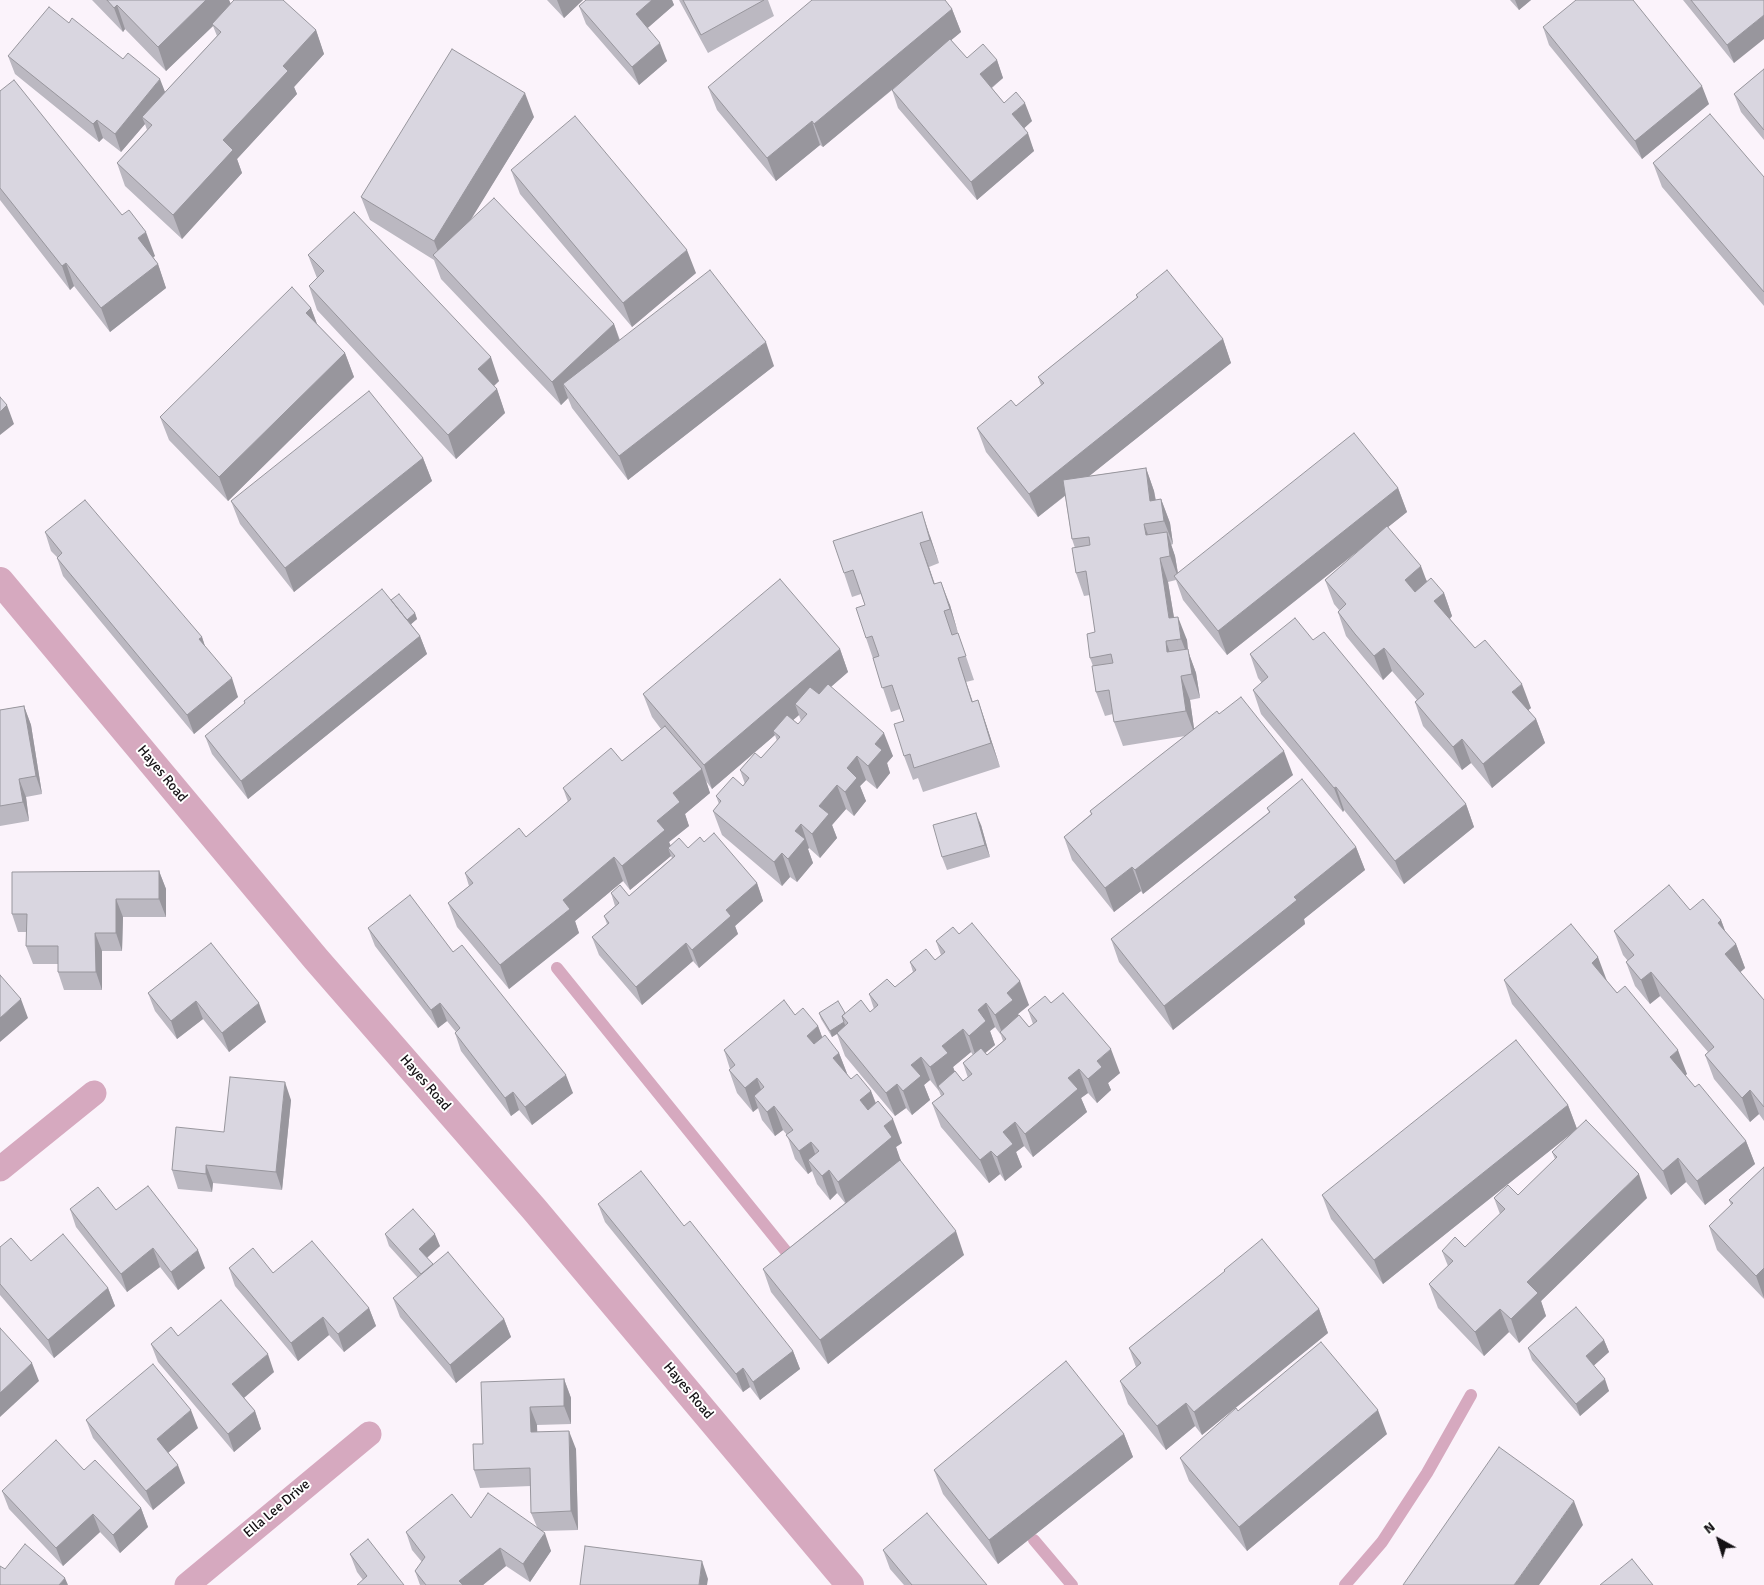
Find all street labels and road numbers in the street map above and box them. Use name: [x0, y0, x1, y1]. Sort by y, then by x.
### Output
street label: Hayes Road: [133, 742, 191, 806]
street label: Hayes Road: [396, 1051, 454, 1115]
street label: Hayes Road: [659, 1359, 717, 1423]
street label: Ella Lee Drive: [240, 1476, 314, 1542]

